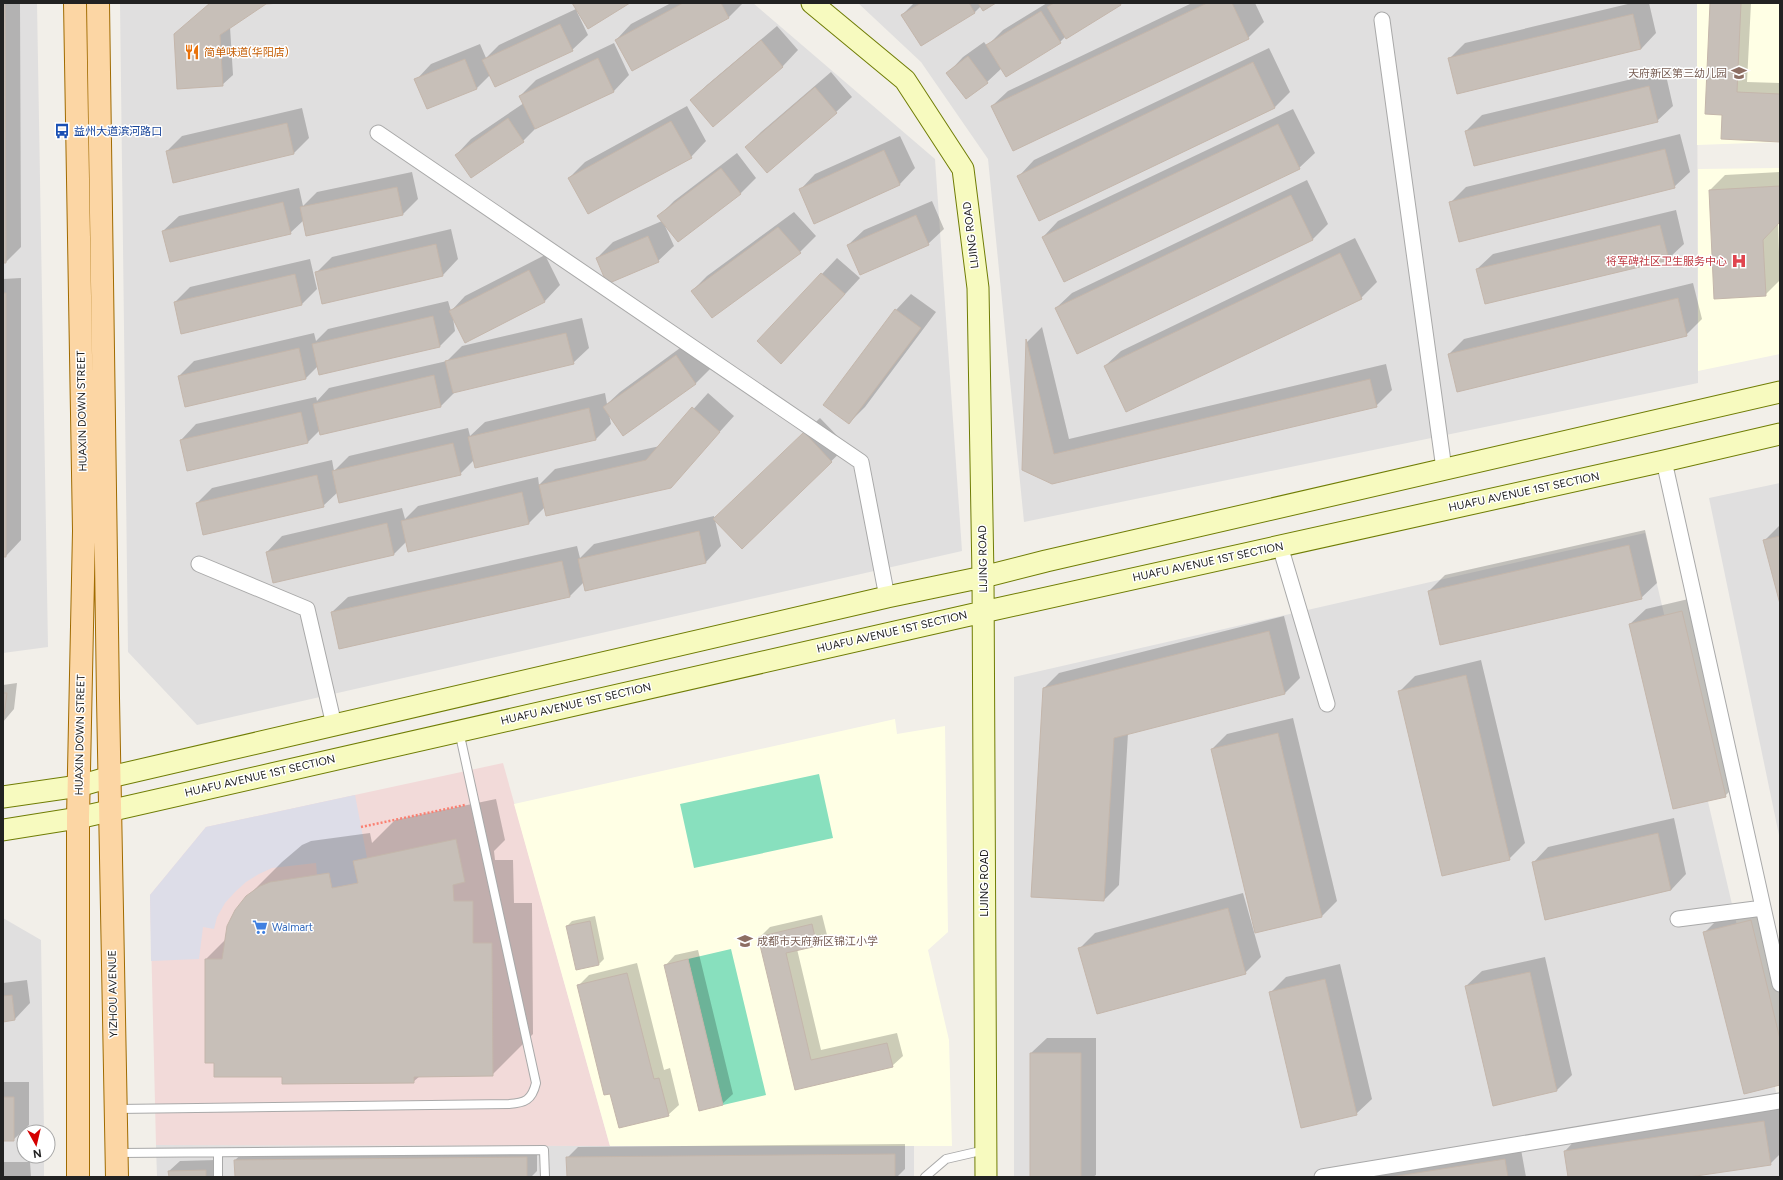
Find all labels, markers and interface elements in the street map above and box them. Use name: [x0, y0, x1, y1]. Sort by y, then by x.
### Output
restaurant icon: 简单味道(华阳店): [183, 43, 201, 61]
place label: 简单味道(华阳店): [204, 46, 289, 59]
school or university icon: 天府新区第三幼儿园: [1730, 64, 1748, 82]
place label: 天府新区第三幼儿园: [1628, 67, 1727, 80]
bus stop icon: 益州大道滨河路口: [53, 122, 71, 140]
place label: 益州大道滨河路口: [74, 125, 162, 138]
street label: LIJING ROAD: [960, 200, 982, 269]
hospital icon: 将军碑社区卫生服务中心: [1730, 252, 1748, 270]
place label: 将军碑社区卫生服务中心: [1606, 255, 1727, 268]
street label: HUAXIN DOWN STREET: [74, 350, 90, 472]
street label: HUAFU AVENUE 1ST SECTION: [1447, 470, 1601, 514]
street label: LIJING ROAD: [976, 525, 990, 593]
street label: HUAFU AVENUE 1ST SECTION: [1131, 540, 1285, 584]
street label: HUAFU AVENUE 1ST SECTION: [816, 608, 968, 656]
street label: HUAXIN DOWN STREET: [72, 674, 88, 796]
street label: HUAFU AVENUE 1ST SECTION: [500, 680, 652, 728]
street label: HUAFU AVENUE 1ST SECTION: [184, 752, 336, 800]
street label: LIJING ROAD: [978, 849, 991, 917]
supermarket icon: Walmart: [251, 918, 269, 936]
place label: Walmart: [272, 921, 313, 934]
school or university icon: 成都市天府新区锦江小学: [736, 932, 754, 950]
place label: 成都市天府新区锦江小学: [757, 935, 878, 948]
street label: YIZHOU AVENUE: [106, 950, 120, 1038]
north arrow: [16, 1124, 56, 1164]
text: N: [32, 1146, 42, 1160]

